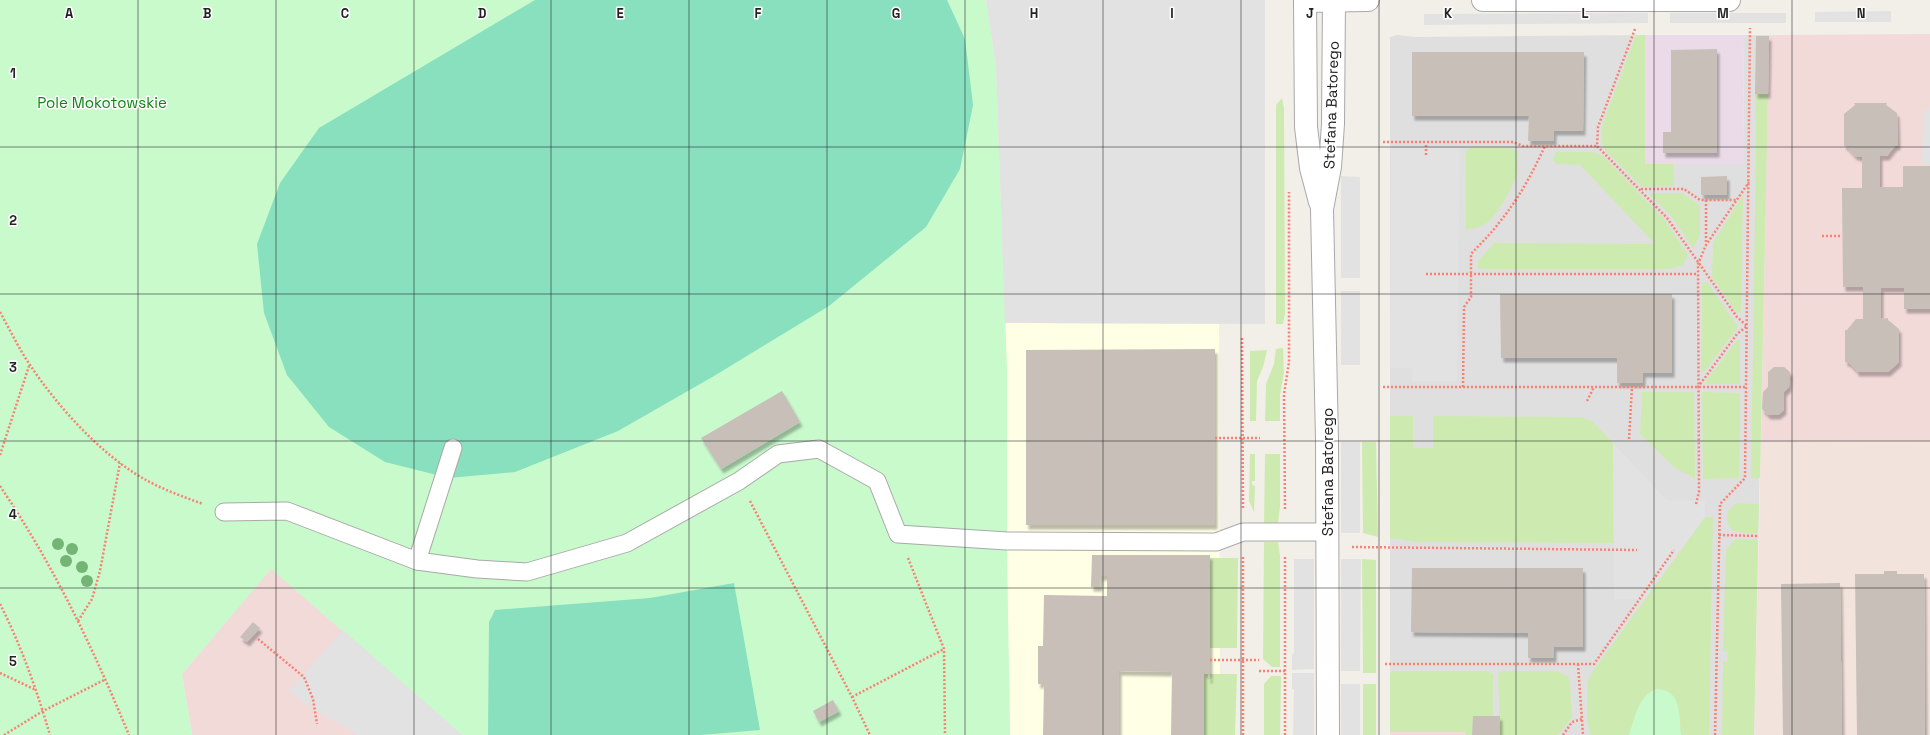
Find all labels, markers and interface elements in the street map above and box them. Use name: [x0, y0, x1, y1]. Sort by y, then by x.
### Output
text: A: [65, 5, 74, 22]
text: B: [203, 5, 212, 22]
text: C: [341, 5, 349, 22]
text: D: [478, 5, 487, 22]
text: E: [616, 5, 624, 22]
text: F: [755, 5, 762, 22]
text: G: [892, 5, 900, 22]
text: H: [1030, 5, 1038, 22]
text: I: [1170, 5, 1174, 22]
text: J: [1306, 5, 1314, 22]
text: K: [1444, 5, 1453, 22]
text: L: [1581, 5, 1589, 22]
text: M: [1717, 5, 1729, 22]
text: N: [1857, 5, 1865, 22]
street label: Stefana Batorego: [1319, 41, 1343, 169]
text: 1: [10, 65, 16, 82]
park label: Pole Mokotowskie: [37, 93, 167, 112]
text: 2: [9, 212, 17, 229]
text: 3: [9, 359, 17, 376]
street label: Stefana Batorego: [1318, 408, 1337, 536]
text: 4: [9, 506, 17, 523]
text: 5: [9, 653, 17, 670]

